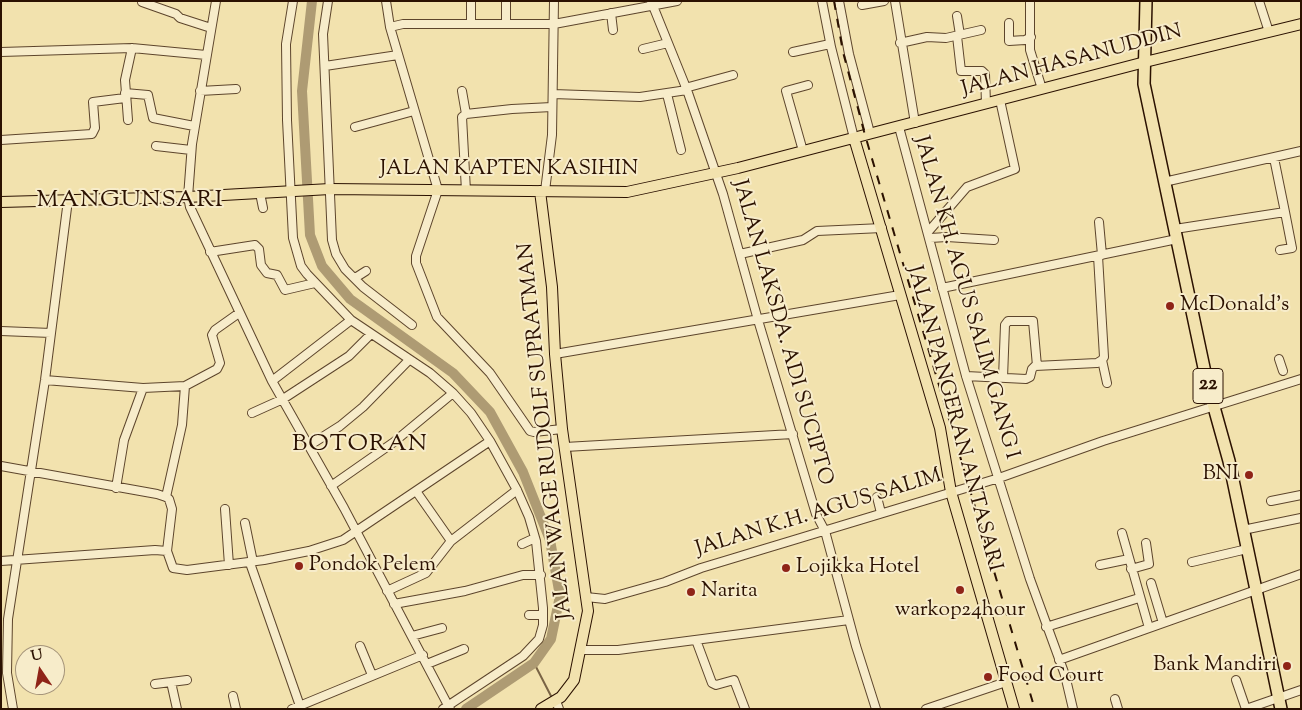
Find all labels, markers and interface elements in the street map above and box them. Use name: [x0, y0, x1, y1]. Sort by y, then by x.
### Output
street label: JALAN HASANUDDIN: [959, 20, 1185, 104]
street label: JALAN KH. AGUS SALIM GANG I: [907, 134, 1023, 462]
street label: JALAN KAPTEN KASIHIN: [380, 157, 638, 183]
street label: JALAN LAKSDA. ADI SUCIPTO: [725, 177, 837, 489]
district label: MANGUNSARI: [35, 188, 225, 216]
street label: JALAN WAGE RUDOLF SUPRATMAN: [515, 241, 579, 621]
street label: JALAN PANGERAN ANTASARI: [900, 263, 1006, 575]
place label: McDonald's: [1180, 293, 1289, 319]
marker: McDonald's: [1164, 300, 1176, 312]
road number: 22: [1193, 368, 1223, 404]
district label: BOTORAN: [291, 432, 429, 460]
place label: BNI: [1202, 462, 1239, 488]
street label: JALAN K.H. AGUS SALIM: [693, 465, 945, 563]
marker: BNI: [1243, 469, 1255, 481]
place label: Pondok Pelem: [309, 553, 436, 579]
place label: Lojikka Hotel: [796, 555, 920, 581]
marker: Pondok Pelem: [293, 560, 305, 572]
marker: Lojikka Hotel: [780, 562, 792, 574]
place label: Narita: [701, 579, 758, 605]
marker: warkop24hour: [954, 584, 966, 596]
marker: Narita: [685, 586, 697, 598]
place label: warkop24hour: [895, 598, 1025, 624]
north arrow: [15, 645, 65, 695]
text: U: [29, 645, 45, 667]
place label: Bank Mandiri: [1153, 653, 1277, 679]
marker: Bank Mandiri: [1281, 660, 1293, 672]
place label: Food Court: [998, 664, 1104, 690]
marker: Food Court: [982, 671, 994, 683]

